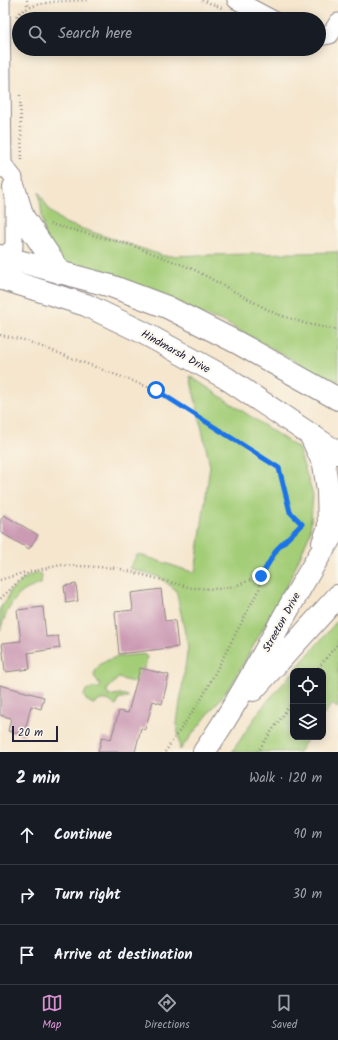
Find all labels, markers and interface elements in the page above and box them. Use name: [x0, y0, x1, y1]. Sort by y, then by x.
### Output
search box: [12, 12, 326, 56]
text: Search here: [58, 22, 132, 46]
icon: search: [26, 23, 48, 45]
street label: Hindmarsh Drive: [138, 325, 214, 378]
route start: [147, 381, 165, 399]
route end: [252, 567, 270, 585]
street label: Streeton Drive: [258, 589, 306, 656]
map controls: [290, 668, 326, 740]
button: locate: [290, 668, 326, 704]
button: layers: [290, 704, 326, 740]
scale bar: [12, 724, 58, 743]
text: 20 m: [18, 724, 43, 742]
text: 2 min: [16, 765, 60, 792]
text: Walk · 120 m: [249, 768, 322, 789]
text: Continue: [54, 823, 112, 847]
icon: ahead: [16, 824, 38, 846]
text: 90 m: [294, 824, 322, 845]
text: Turn right: [54, 883, 121, 907]
icon: right: [16, 884, 38, 906]
text: 30 m: [293, 884, 322, 905]
text: Arrive at destination: [54, 943, 193, 967]
icon: arrive: [16, 944, 38, 966]
tab: Map: [41, 992, 63, 1034]
tab: Directions: [144, 992, 190, 1034]
tab: Saved: [271, 992, 297, 1034]

